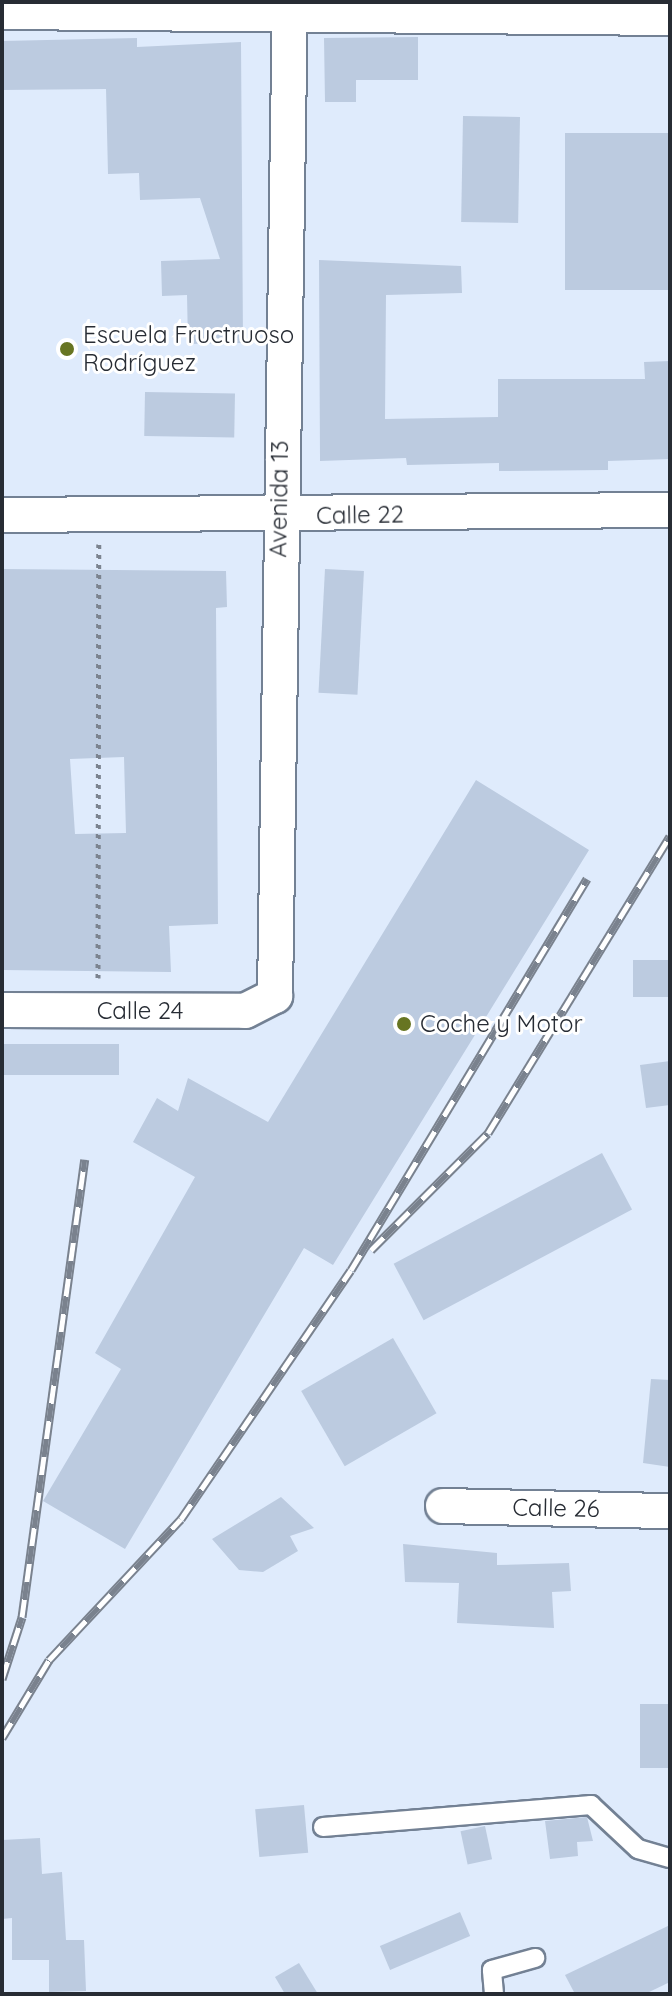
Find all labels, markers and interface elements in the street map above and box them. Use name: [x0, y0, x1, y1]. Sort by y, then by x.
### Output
place label: Escuela Fructruoso Rodríguez: [83, 321, 294, 377]
marker: Escuela Fructruoso Rodríguez: [58, 340, 76, 358]
street label: Avenida 13: [264, 440, 294, 558]
street label: Calle 22: [316, 500, 404, 530]
street label: Calle 24: [97, 997, 183, 1025]
place label: Coche y Motor: [420, 1010, 583, 1038]
marker: Coche y Motor: [395, 1015, 413, 1033]
street label: Calle 26: [512, 1493, 600, 1523]

